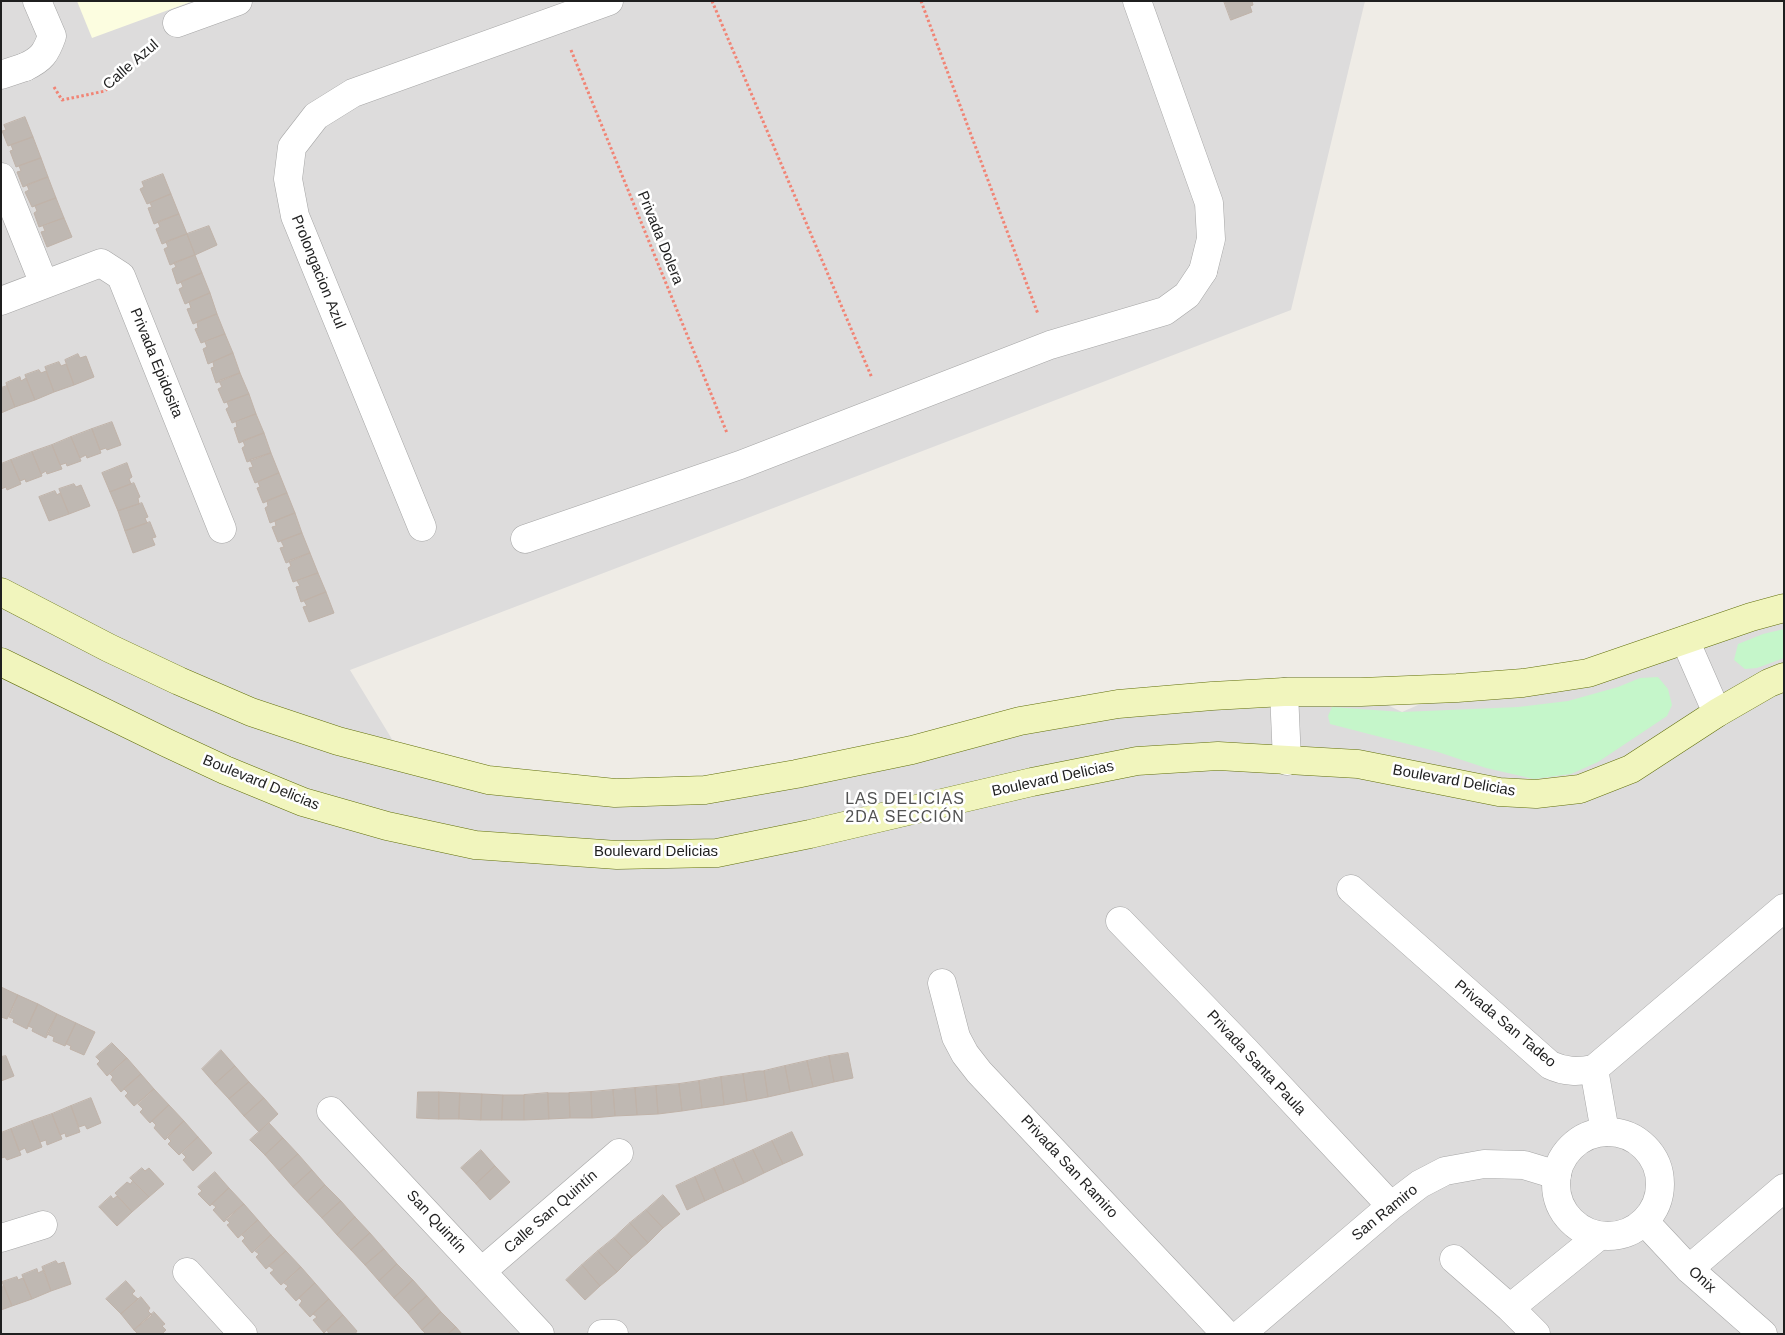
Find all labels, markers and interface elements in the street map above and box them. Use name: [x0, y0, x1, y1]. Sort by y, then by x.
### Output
street label: Calle Azul: [100, 36, 162, 94]
street label: Privada Dolera: [633, 189, 687, 287]
street label: Prolongacion Azul: [287, 213, 349, 331]
street label: Privada Epidosita: [126, 306, 186, 420]
street label: Boulevard Delicias: [200, 751, 322, 815]
street label: Boulevard Delicias: [990, 757, 1116, 801]
street label: Boulevard Delicias: [1391, 761, 1517, 801]
district label: LAS DELICIAS 2DA SECCIÓN: [844, 790, 966, 828]
street label: Boulevard Delicias: [594, 843, 718, 861]
street label: Privada San Tadeo: [1451, 976, 1559, 1072]
street label: Privada Santa Paula: [1203, 1007, 1309, 1119]
street label: Privada San Ramiro: [1017, 1112, 1121, 1222]
street label: Calle San Quintín: [501, 1167, 601, 1257]
street label: San Ramiro: [1349, 1181, 1421, 1245]
street label: San Quintín: [402, 1187, 470, 1257]
street label: Onix: [1685, 1263, 1719, 1297]

